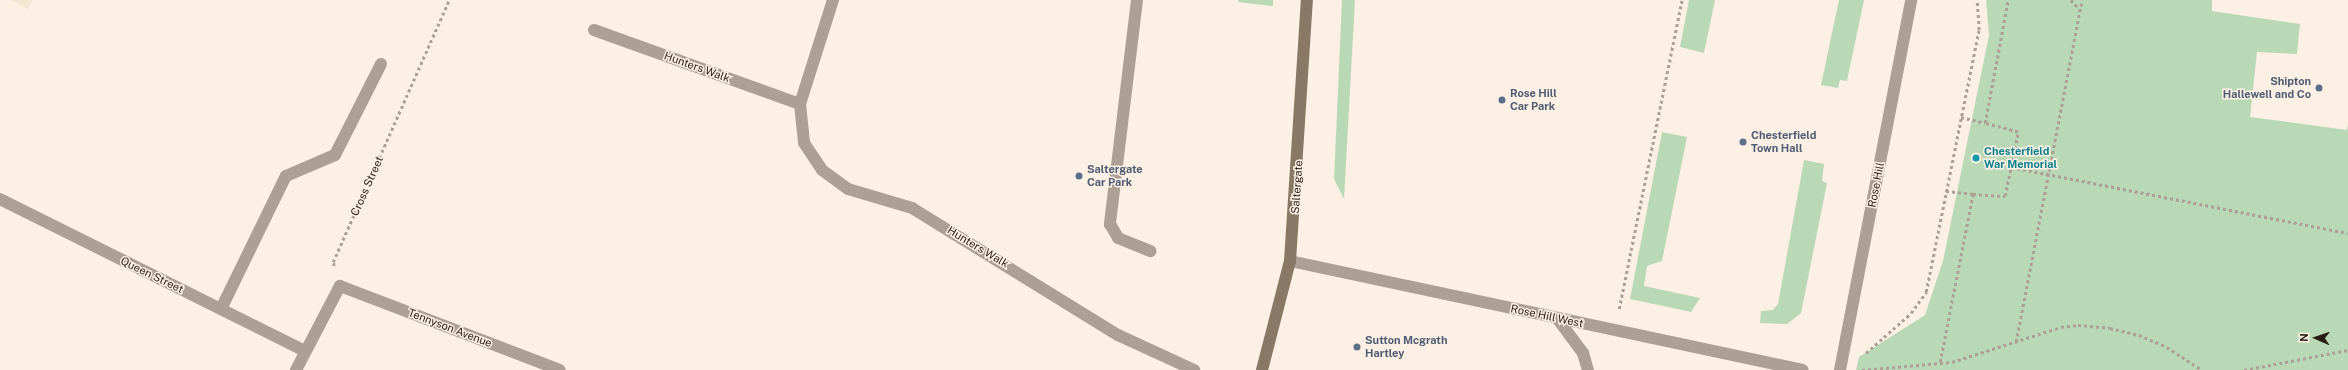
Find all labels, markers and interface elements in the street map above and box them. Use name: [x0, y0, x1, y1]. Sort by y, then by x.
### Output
street label: Hunters Walk: [662, 49, 732, 85]
place label: Shipton Hallewell and Co: [2223, 75, 2311, 101]
marker: Shipton Hallewell and Co: [2314, 83, 2324, 93]
place label: Rose Hill Car Park: [1510, 87, 1557, 113]
marker: Rose Hill Car Park: [1497, 95, 1507, 105]
place label: Chesterfield Town Hall: [1751, 129, 1816, 155]
marker: Chesterfield Town Hall: [1738, 137, 1748, 147]
place label: Chesterfield War Memorial: [1984, 145, 2057, 171]
marker: Chesterfield War Memorial: [1971, 153, 1981, 163]
street label: Cross Street: [348, 154, 386, 218]
street label: Saltergate: [1289, 160, 1305, 214]
street label: Rose Hill: [1865, 161, 1887, 209]
place label: Saltergate Car Park: [1087, 163, 1143, 189]
marker: Saltergate Car Park: [1074, 171, 1084, 181]
street label: Hunters Walk: [945, 223, 1011, 271]
street label: Queen Street: [118, 254, 186, 296]
street label: Rose Hill West: [1509, 302, 1585, 330]
street label: Tennyson Avenue: [406, 306, 494, 350]
north arrow: [2296, 318, 2336, 358]
text: N: [2298, 333, 2310, 342]
place label: Sutton Mcgrath Hartley: [1365, 334, 1447, 360]
marker: Sutton Mcgrath Hartley: [1352, 342, 1362, 352]

